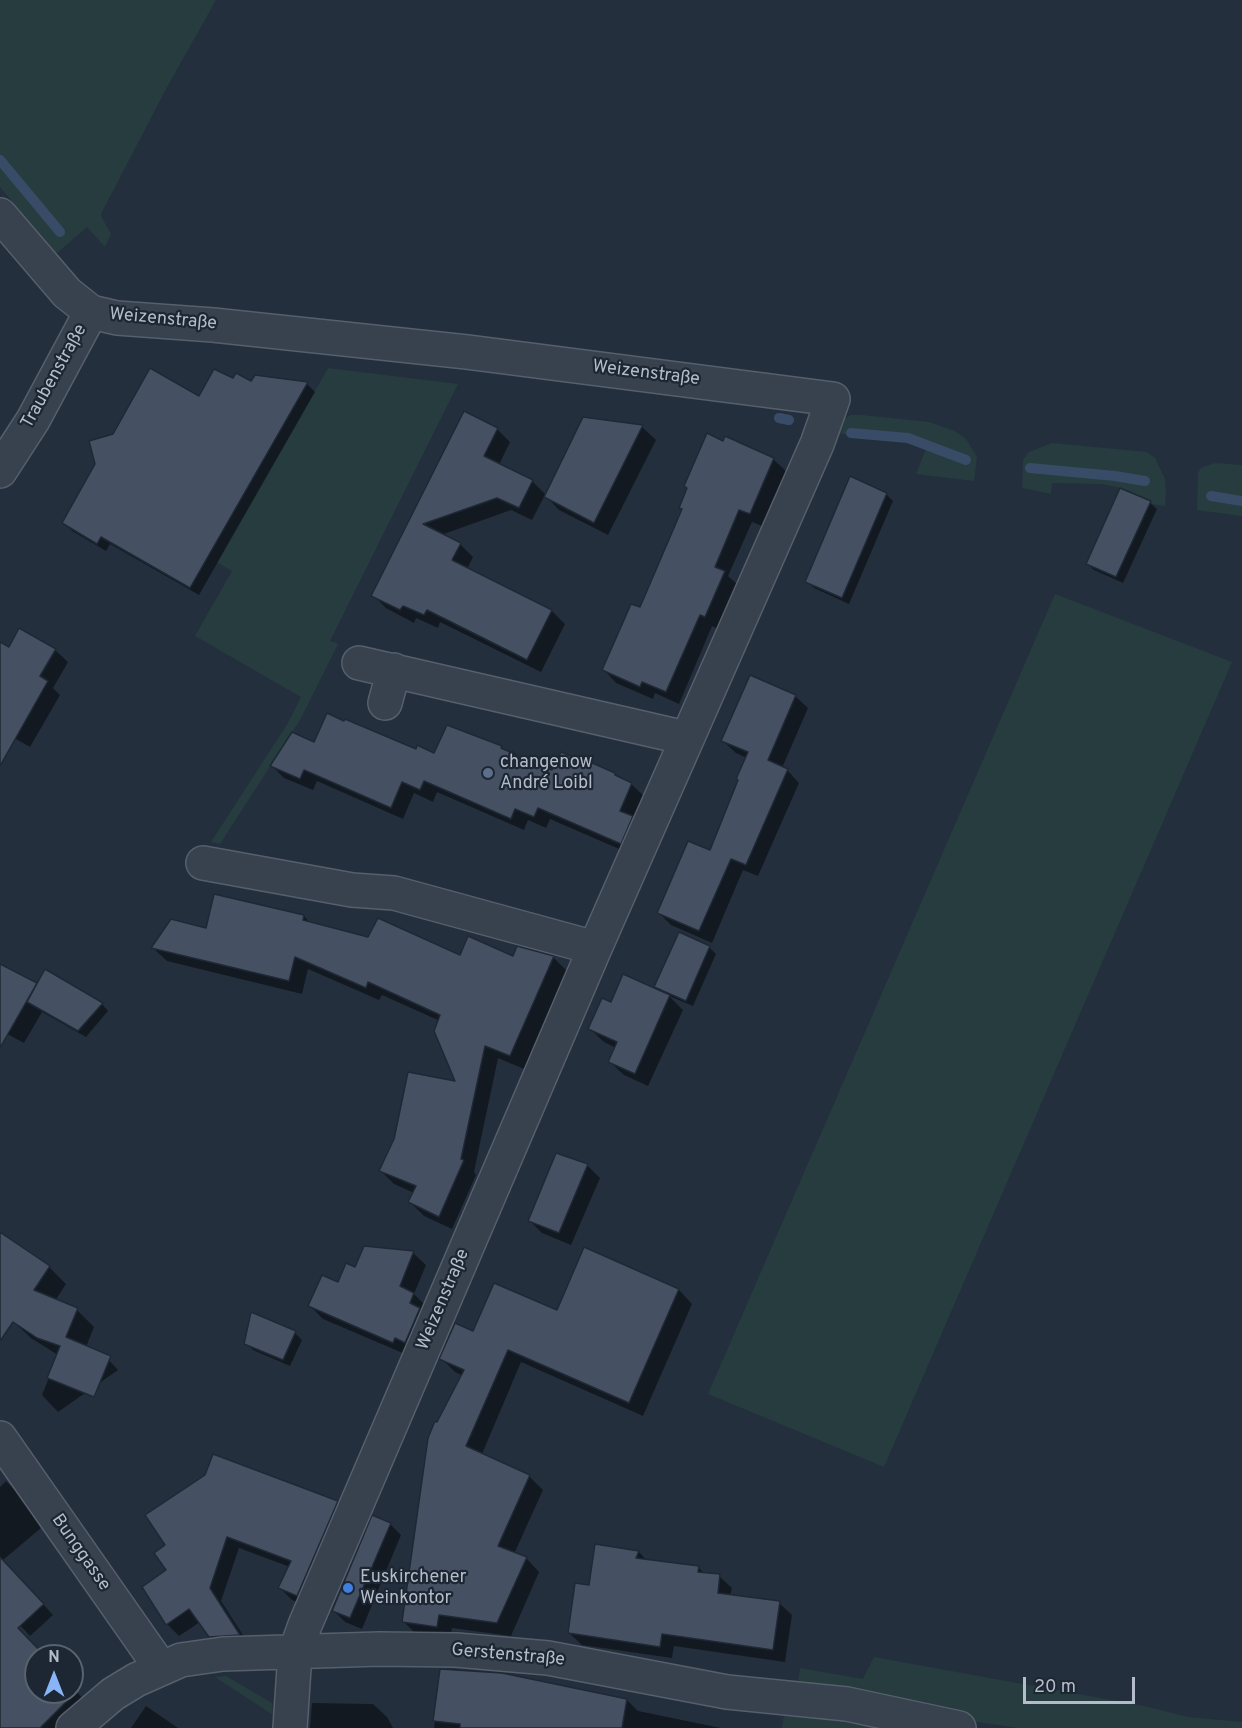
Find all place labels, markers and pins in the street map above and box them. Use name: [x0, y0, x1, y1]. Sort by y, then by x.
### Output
place label: changenow André Loibl: [500, 752, 593, 795]
marker: changenow André Loibl: [481, 766, 495, 780]
place label: Euskirchener Weinkontor: [360, 1567, 467, 1610]
marker: Euskirchener Weinkontor: [341, 1581, 355, 1595]

